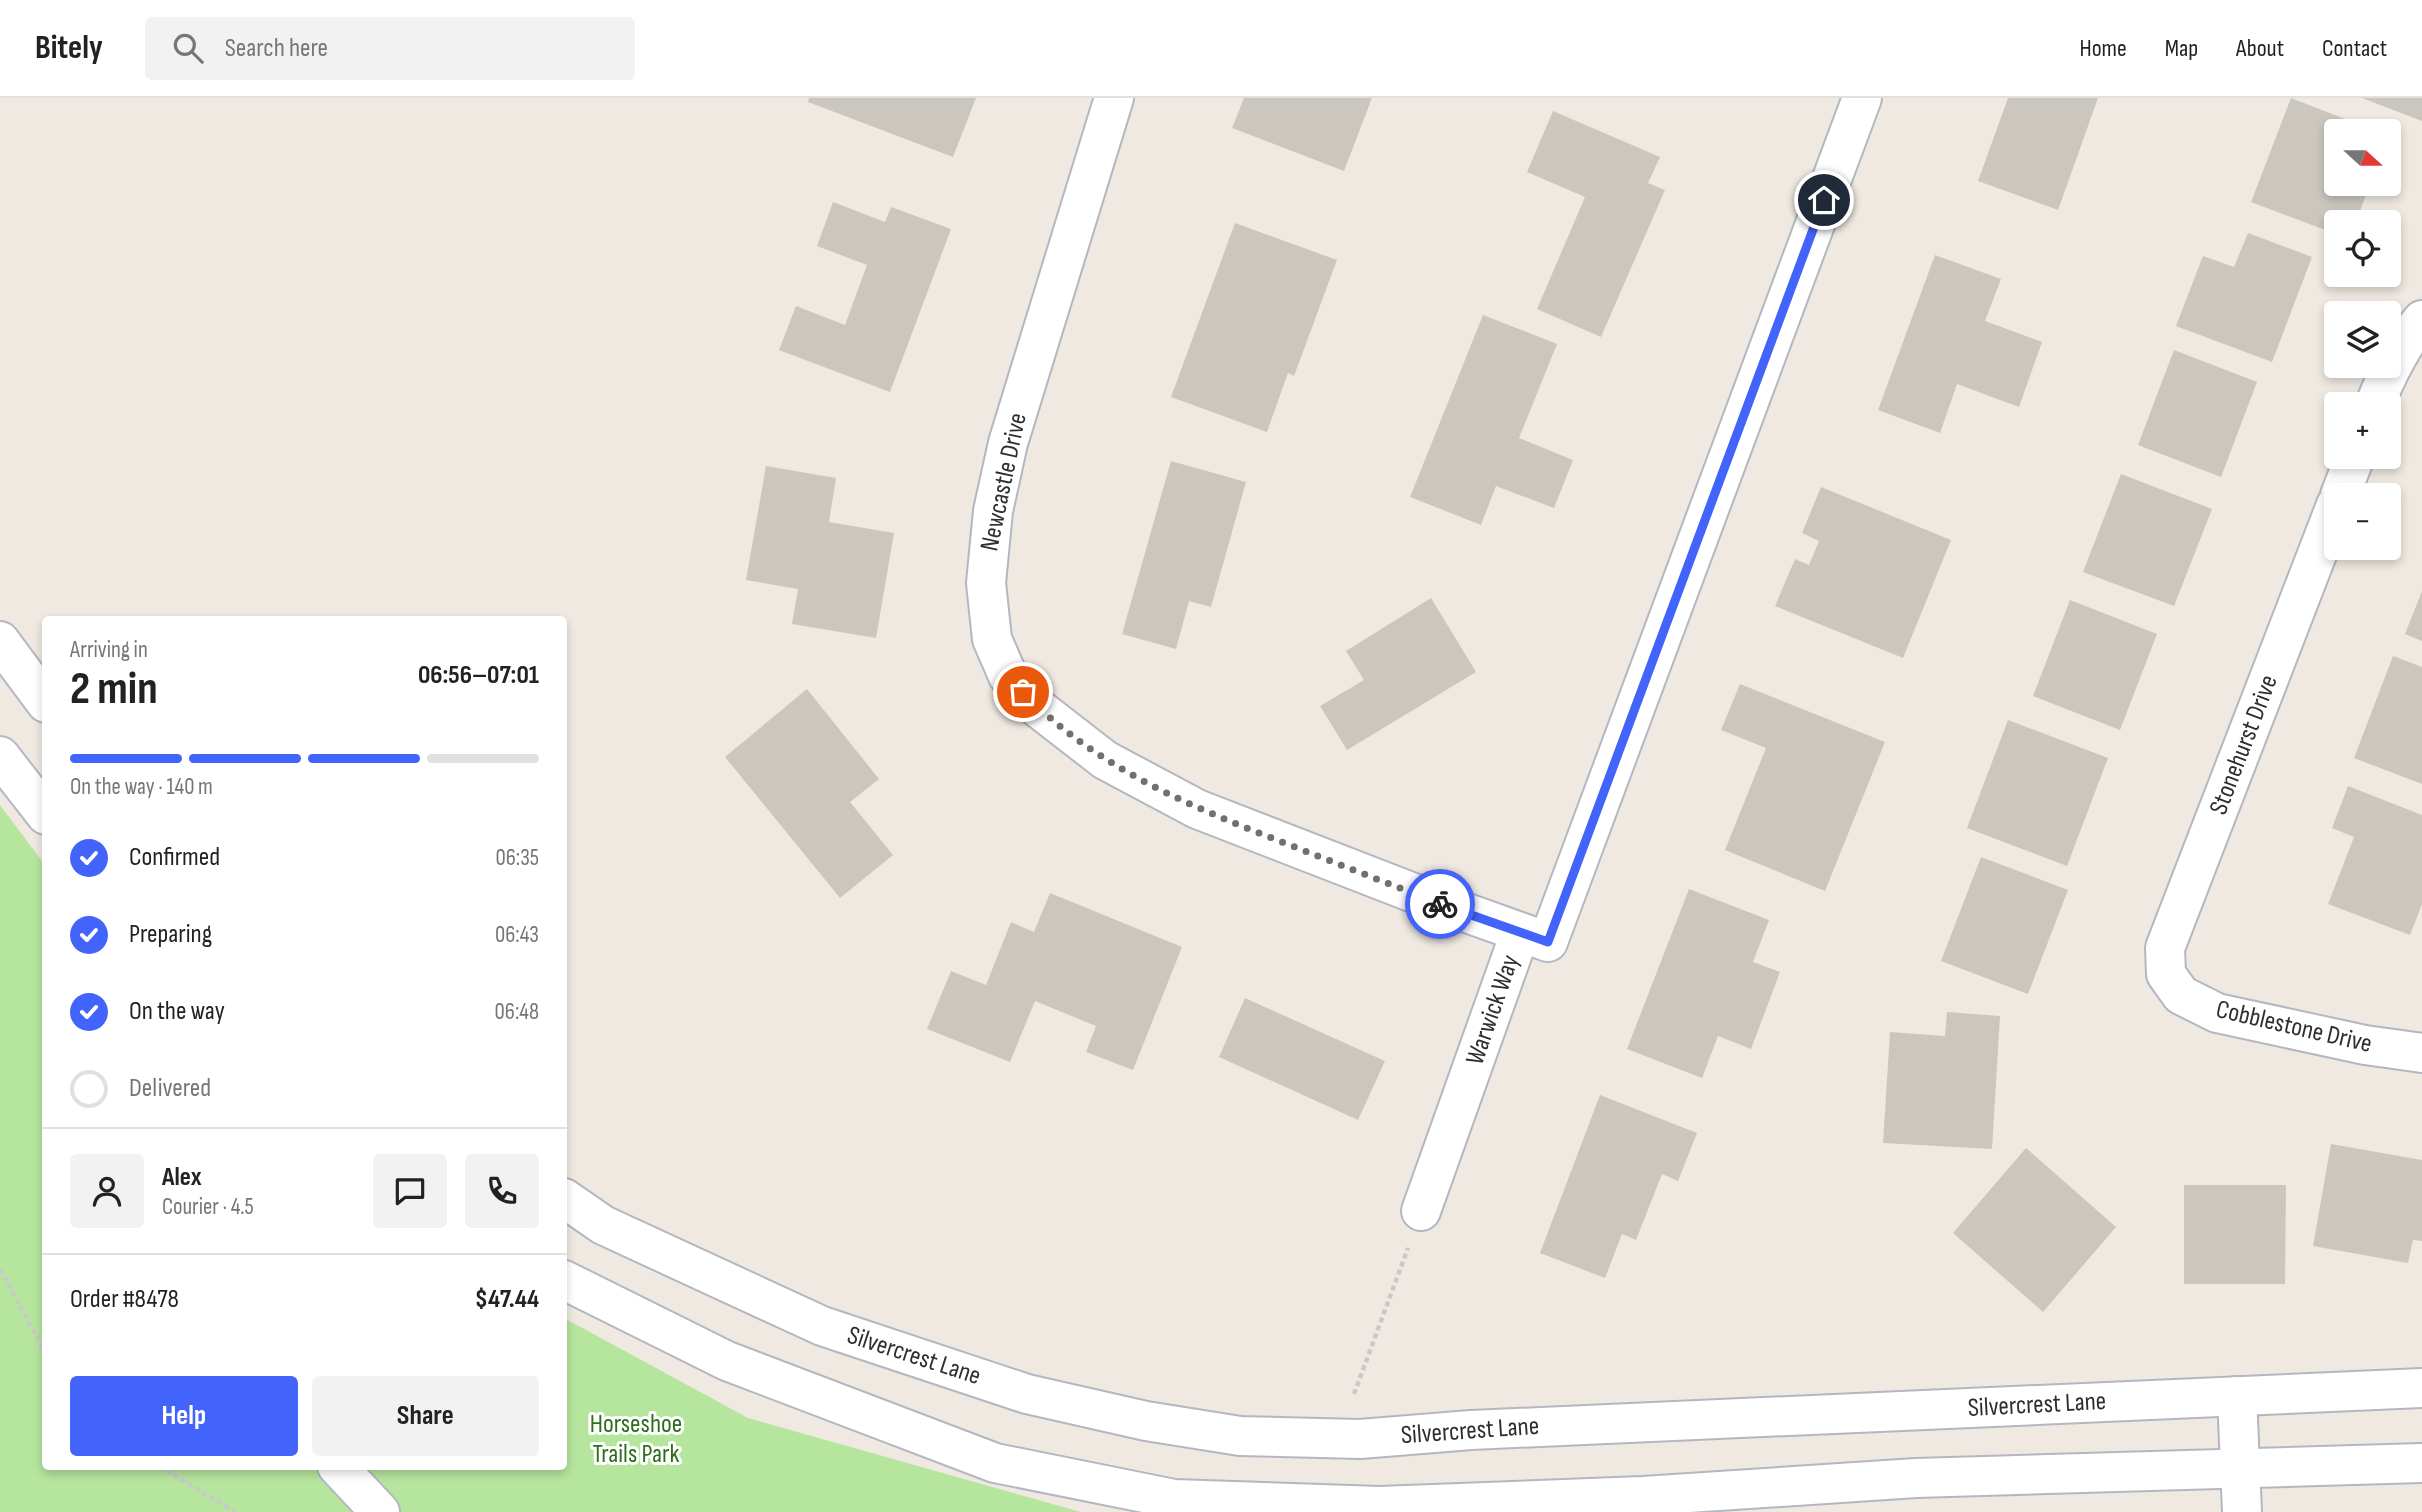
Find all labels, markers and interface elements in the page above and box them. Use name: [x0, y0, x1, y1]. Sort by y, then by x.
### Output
search box: [145, 17, 635, 80]
text: Bitely: [35, 28, 103, 68]
icon: search: [169, 29, 207, 67]
text: Search here: [225, 33, 328, 64]
text: Home: [2079, 34, 2127, 63]
text: Map: [2165, 34, 2198, 63]
text: About: [2236, 34, 2284, 63]
text: Contact: [2322, 34, 2387, 63]
north arrow: [2324, 119, 2401, 196]
map controls: [2324, 119, 2401, 560]
pin: [1794, 170, 1854, 230]
icon: home: [1805, 181, 1843, 219]
button: locate: [2324, 210, 2401, 287]
button: layers: [2324, 301, 2401, 378]
button: +: [2324, 392, 2401, 469]
street label: Newcastle Drive: [974, 410, 1034, 554]
button: −: [2324, 483, 2401, 560]
text: Arriving in: [70, 636, 148, 664]
text: 06:56–07:01: [418, 660, 539, 691]
text: 2 min: [70, 662, 158, 717]
pin: [993, 662, 1053, 722]
street label: Stonehurst Drive: [2203, 671, 2285, 819]
icon: bag: [1004, 673, 1042, 711]
text: On the way · 140 m: [70, 773, 213, 801]
icon: check: [70, 839, 108, 877]
text: Confirmed: [129, 842, 220, 873]
text: 06:35: [495, 844, 539, 872]
courier: [1405, 869, 1475, 939]
icon: bike: [1421, 885, 1459, 923]
icon: check: [70, 916, 108, 954]
text: Preparing: [129, 919, 212, 950]
text: 06:43: [495, 921, 539, 949]
street label: Warwick Way: [1460, 951, 1526, 1069]
icon: check: [70, 993, 108, 1031]
street label: Cobblestone Drive: [2213, 994, 2375, 1060]
text: On the way: [129, 996, 225, 1027]
text: 06:48: [495, 998, 539, 1026]
text: Delivered: [129, 1073, 211, 1104]
button: person: [70, 1154, 144, 1228]
button: chat: [373, 1154, 447, 1228]
button: phone: [465, 1154, 539, 1228]
text: Alex: [162, 1162, 202, 1193]
text: Courier · 4.5: [162, 1193, 254, 1221]
text: Order #8478: [70, 1284, 179, 1315]
text: $47.44: [475, 1284, 539, 1315]
street label: Silvercrest Lane: [843, 1320, 985, 1392]
button: Help: [70, 1376, 298, 1456]
button: Share: [312, 1376, 539, 1456]
street label: Silvercrest Lane: [1967, 1386, 2107, 1424]
park label: Horseshoe Trails Park: [590, 1409, 682, 1470]
street label: Silvercrest Lane: [1400, 1411, 1540, 1451]

